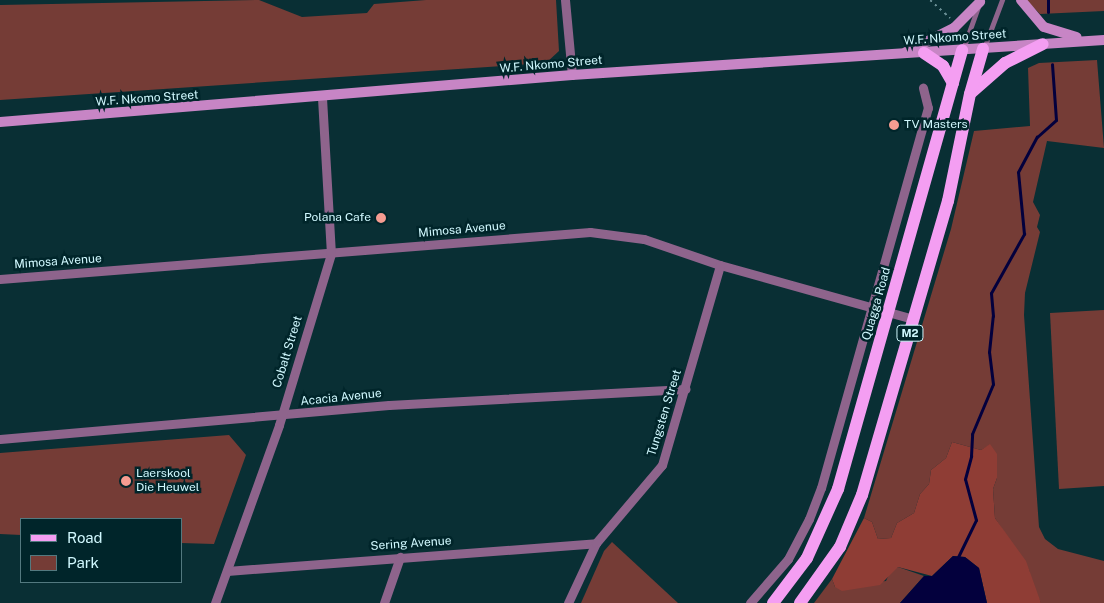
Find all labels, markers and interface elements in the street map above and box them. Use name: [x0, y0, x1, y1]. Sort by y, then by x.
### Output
street label: W.F. Nkomo Street: [903, 27, 1007, 49]
street label: W.F. Nkomo Street: [499, 53, 603, 77]
street label: W.F. Nkomo Street: [95, 88, 199, 110]
place label: TV Masters: [904, 118, 968, 132]
marker: TV Masters: [888, 119, 900, 131]
place label: Polana Cafe: [304, 211, 371, 225]
marker: Polana Cafe: [375, 212, 387, 224]
street label: Mimosa Avenue: [418, 219, 506, 241]
street label: Mimosa Avenue: [14, 252, 102, 272]
street label: Quagga Road: [860, 266, 894, 342]
street label: Cobalt Street: [270, 314, 306, 390]
road number: M2: [896, 324, 924, 342]
street label: Tungsten Street: [645, 368, 685, 458]
street label: Acacia Avenue: [300, 387, 382, 409]
place label: Laerskool Die Heuwel: [136, 467, 200, 495]
marker: Laerskool Die Heuwel: [120, 475, 132, 487]
legend: [20, 518, 182, 583]
text: Road: [67, 529, 103, 546]
street label: Sering Avenue: [370, 534, 452, 554]
text: Park: [67, 554, 99, 571]

